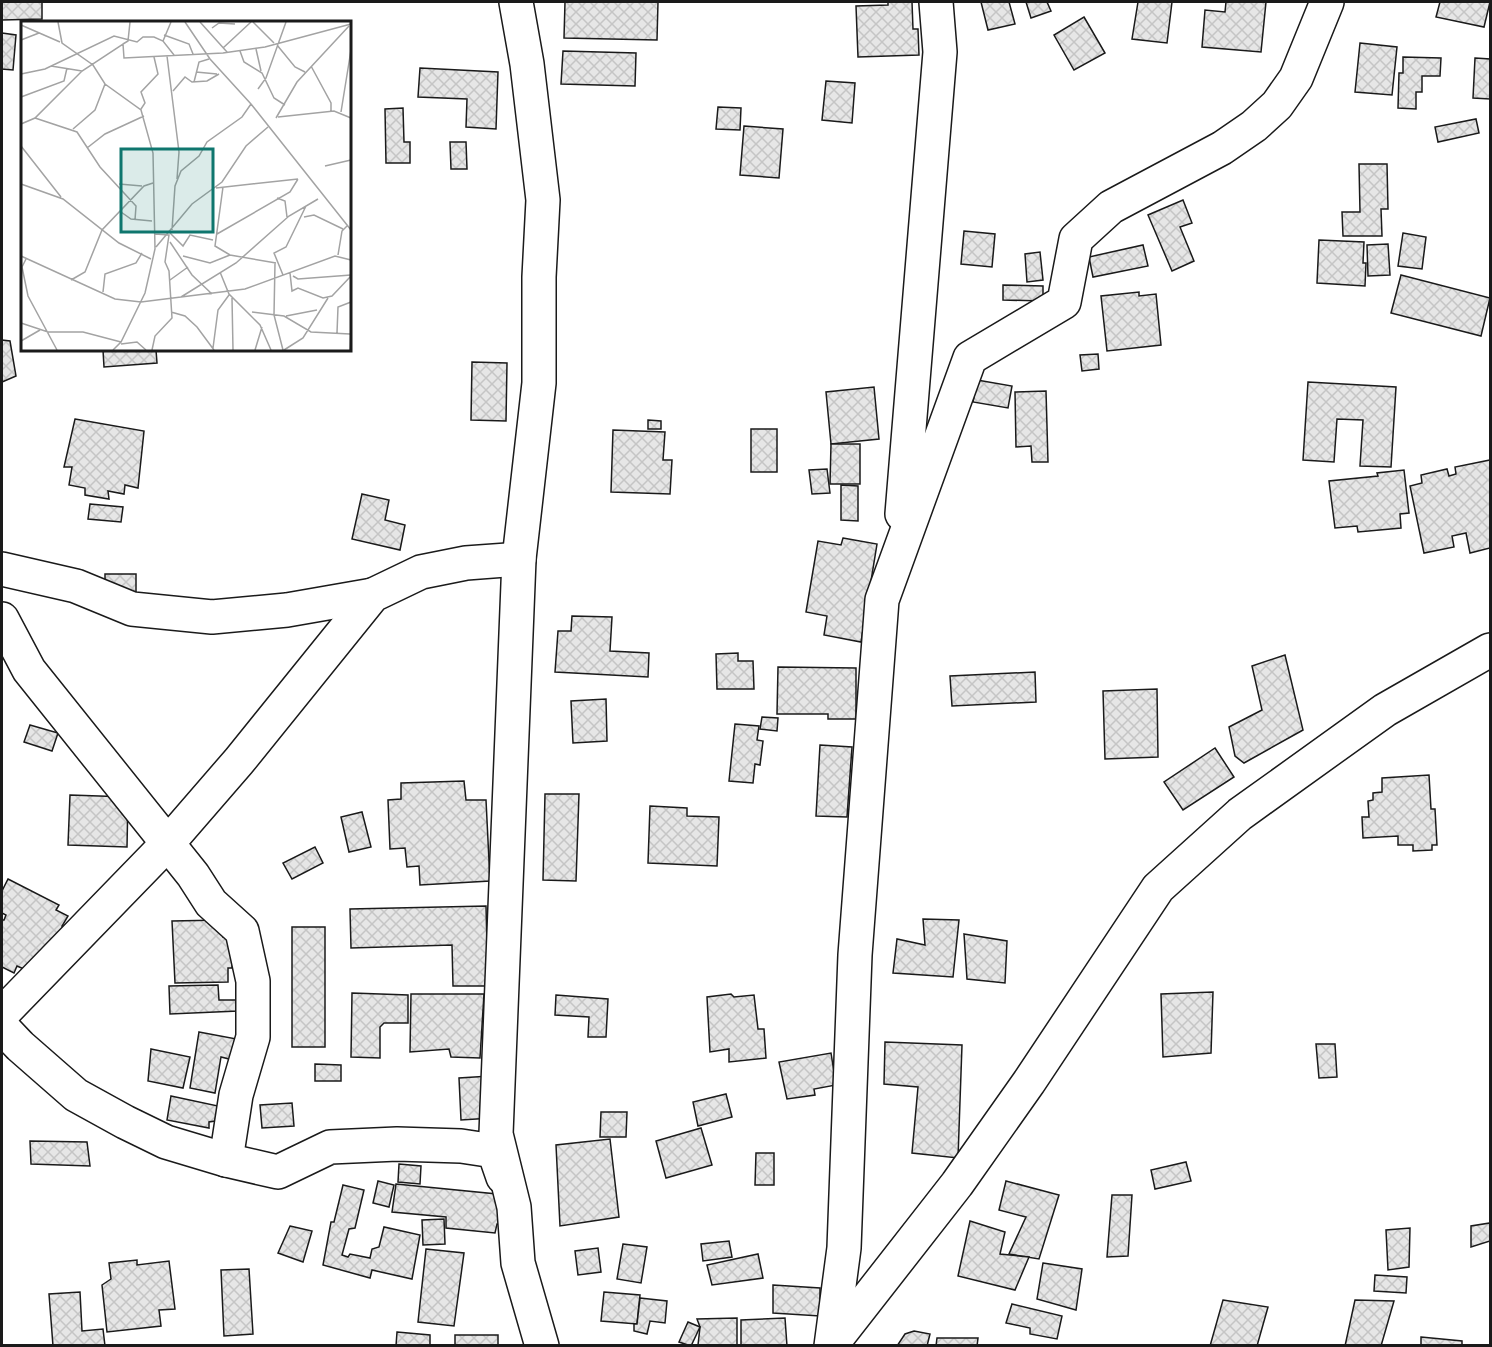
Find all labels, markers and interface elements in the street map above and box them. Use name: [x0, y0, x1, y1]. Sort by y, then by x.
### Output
inset map: [21, 21, 351, 351]

